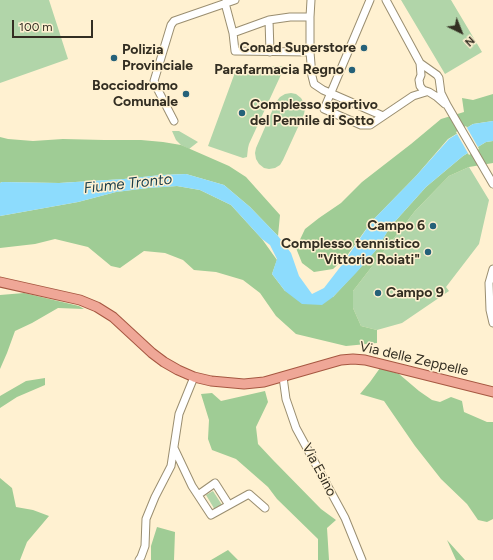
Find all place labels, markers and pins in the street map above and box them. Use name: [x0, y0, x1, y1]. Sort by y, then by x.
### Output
place label: Conad Superstore: [239, 40, 356, 56]
place label: Polizia Provinciale: [122, 42, 193, 74]
marker: Conad Superstore: [359, 43, 369, 53]
marker: Polizia Provinciale: [109, 53, 119, 63]
place label: Parafarmacia Regno: [214, 62, 344, 78]
marker: Parafarmacia Regno: [347, 65, 357, 75]
place label: Bocciodromo Comunale: [92, 78, 178, 110]
marker: Bocciodromo Comunale: [181, 89, 191, 99]
place label: Complesso sportivo del Pennile di Sotto: [250, 97, 378, 130]
marker: Complesso sportivo del Pennile di Sotto: [237, 108, 247, 118]
place label: Campo 6: [367, 218, 425, 234]
marker: Campo 6: [428, 221, 438, 231]
place label: Complesso tennistico "Vittorio Roiati": [281, 236, 420, 268]
marker: Complesso tennistico "Vittorio Roiati": [423, 247, 433, 257]
place label: Campo 9: [386, 285, 444, 301]
marker: Campo 9: [373, 288, 383, 298]

